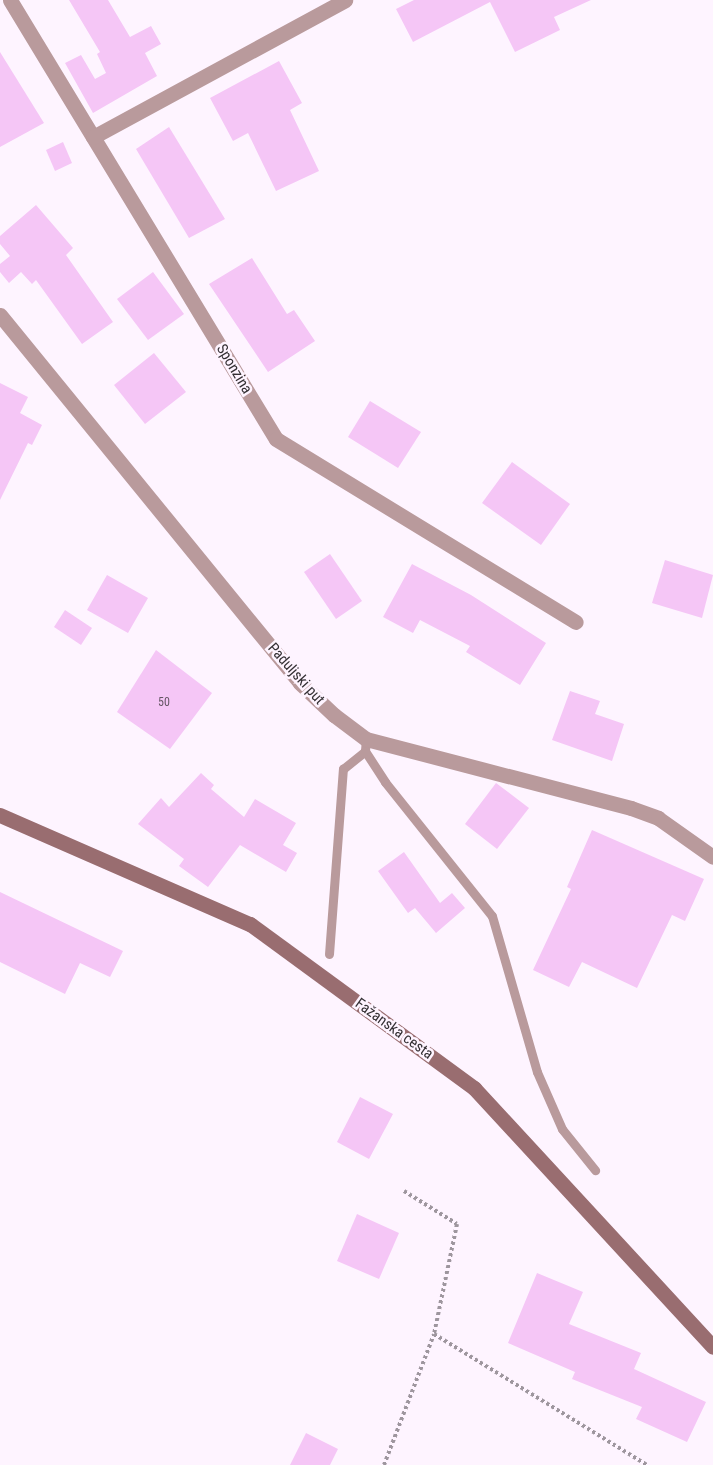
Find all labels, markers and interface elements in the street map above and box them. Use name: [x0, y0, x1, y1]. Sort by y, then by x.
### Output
street label: Sponzina: [212, 341, 256, 397]
street label: Paduljski put: [264, 640, 328, 708]
house number: 50: [158, 696, 170, 710]
street label: Fažanska cesta: [352, 995, 436, 1063]

